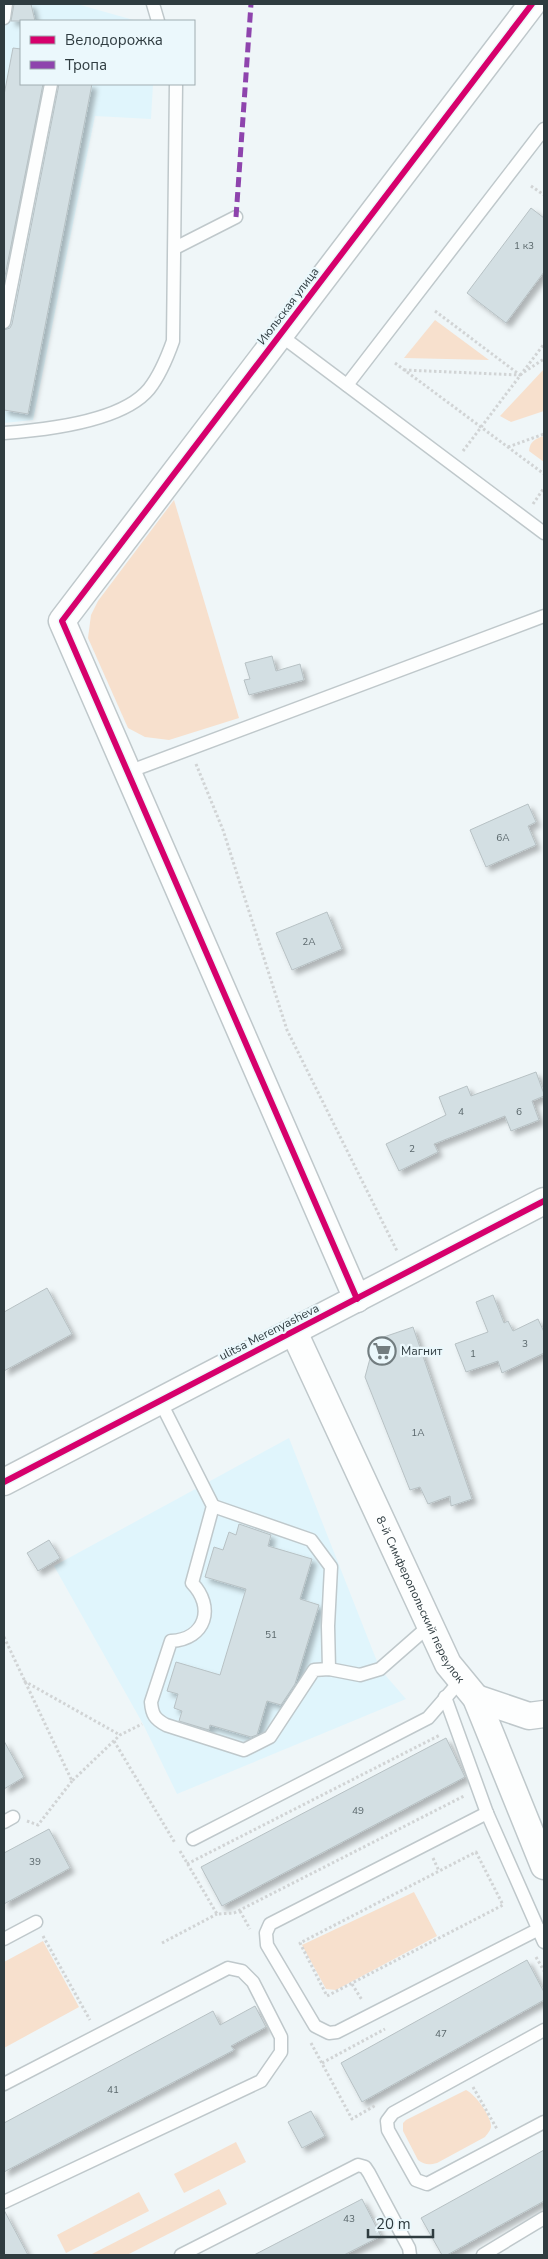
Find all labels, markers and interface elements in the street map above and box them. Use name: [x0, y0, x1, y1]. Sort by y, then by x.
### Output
legend: [20, 20, 195, 85]
text: Велодорожка: [65, 30, 163, 50]
text: Тропа: [65, 55, 107, 75]
house number: 1 к3: [514, 239, 534, 253]
street label: Июльская улица: [254, 264, 322, 348]
house number: 6А: [496, 831, 510, 845]
house number: 2А: [302, 935, 316, 949]
house number: 4: [458, 1105, 464, 1119]
house number: 6: [516, 1105, 522, 1119]
house number: 2: [409, 1142, 415, 1156]
street label: ulitsa Merenyasheva: [216, 1300, 322, 1364]
supermarket icon: Магнит: [367, 1336, 397, 1366]
house number: 3: [522, 1337, 528, 1351]
place label: Магнит: [401, 1343, 443, 1359]
house number: 1: [470, 1347, 476, 1361]
house number: 1А: [411, 1426, 425, 1440]
street label: 8-й Симферопольский переулок: [372, 1513, 469, 1687]
house number: 51: [265, 1628, 277, 1642]
house number: 49: [352, 1804, 364, 1818]
house number: 39: [29, 1855, 41, 1869]
house number: 47: [435, 2027, 447, 2041]
house number: 41: [107, 2083, 119, 2097]
scale bar: [368, 2206, 433, 2238]
house number: 43: [343, 2212, 355, 2226]
text: 20 m: [376, 2214, 411, 2234]

